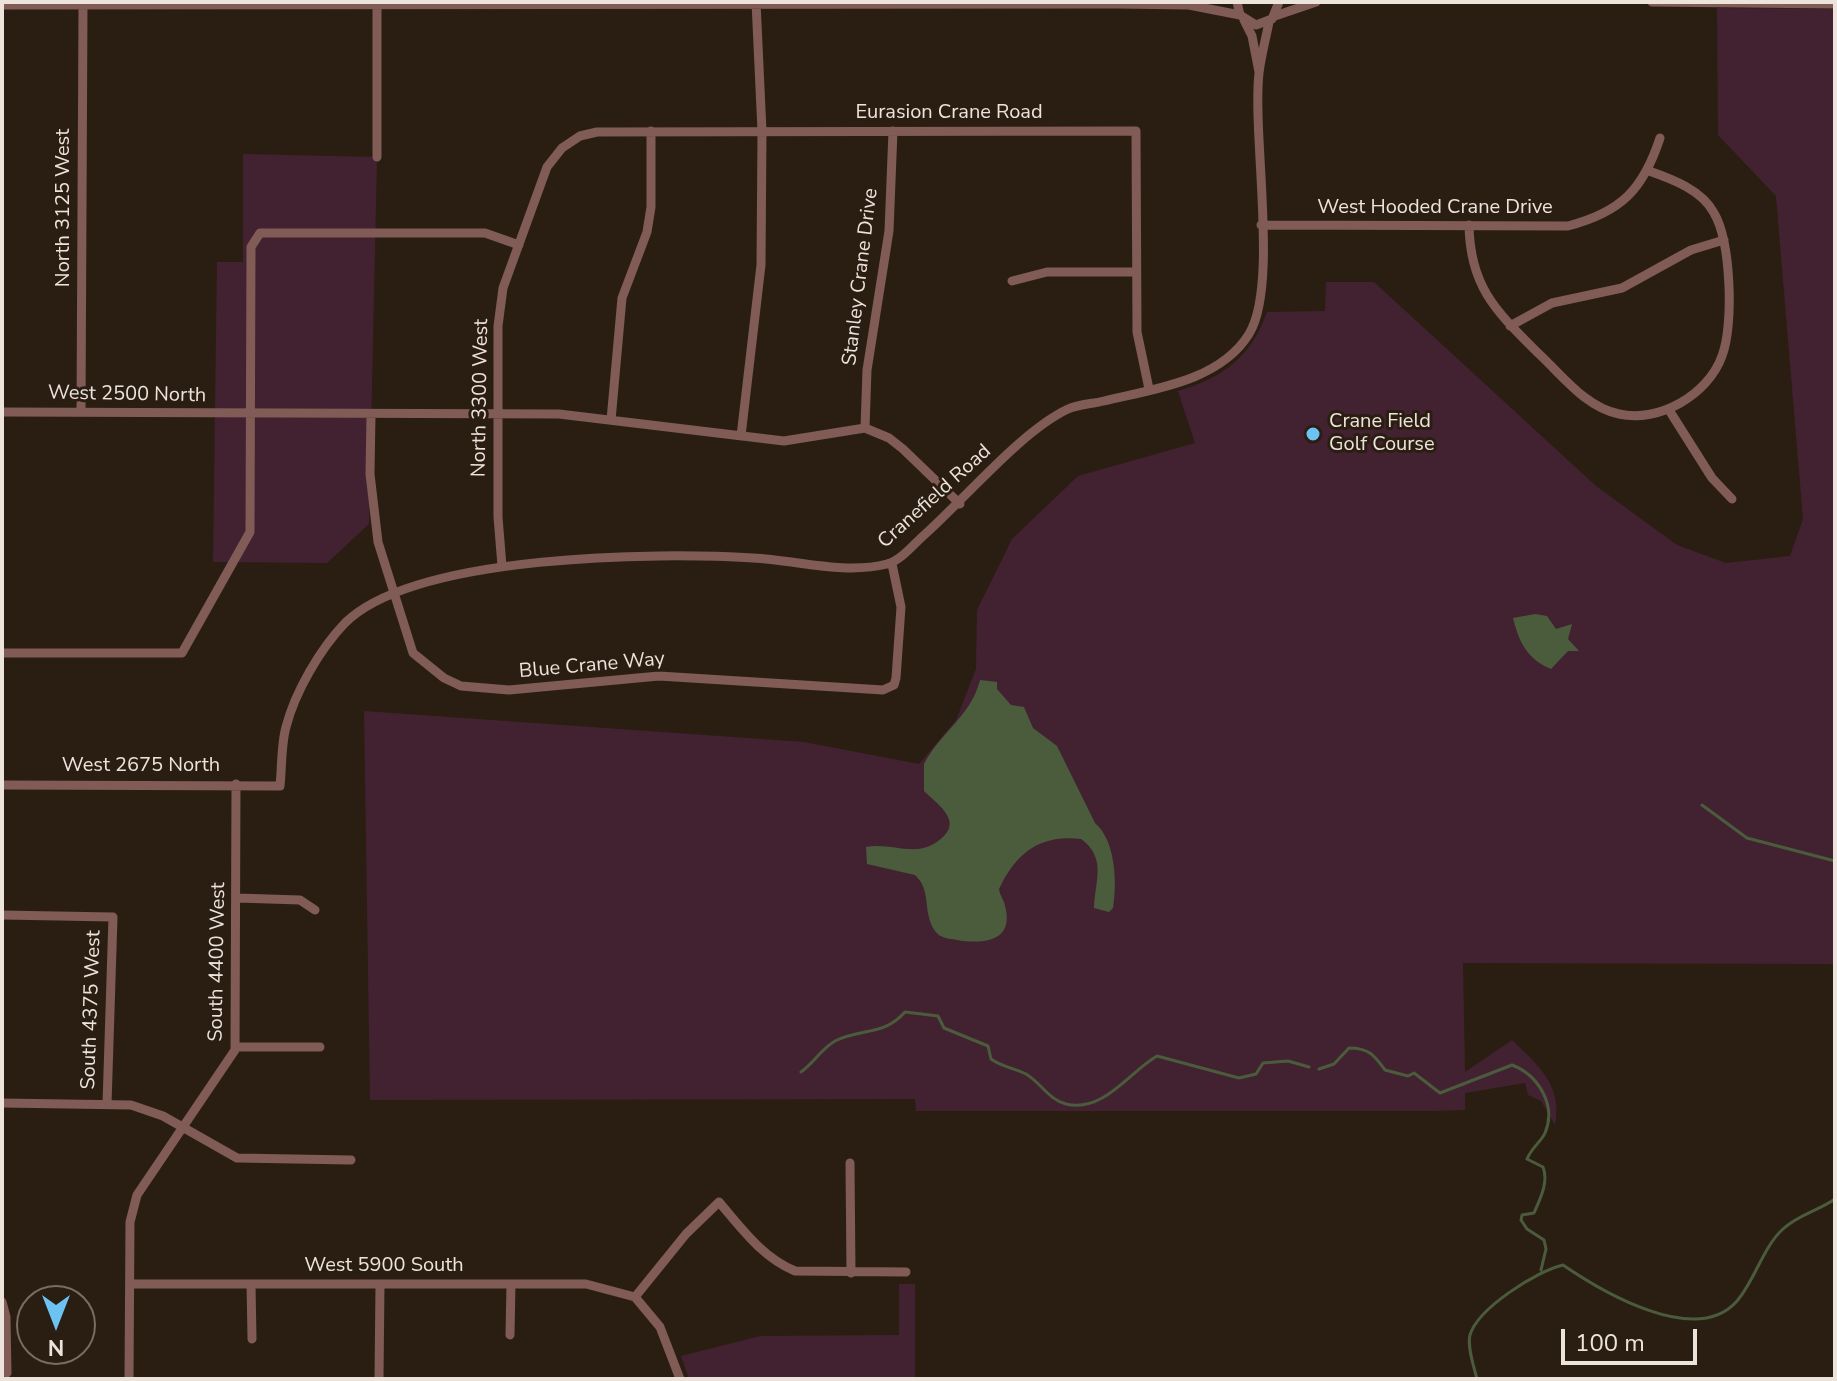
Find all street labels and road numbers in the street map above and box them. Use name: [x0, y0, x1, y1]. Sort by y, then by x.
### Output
street label: Eurasion Crane Road: [855, 101, 1043, 125]
street label: North 3125 West: [52, 129, 76, 287]
street label: Stanley Crane Drive: [838, 187, 884, 367]
street label: West Hooded Crane Drive: [1317, 196, 1553, 220]
street label: North 3300 West: [468, 319, 494, 477]
street label: West 2500 North: [48, 382, 206, 408]
street label: Cranefield Road: [873, 440, 997, 554]
street label: Blue Crane Way: [518, 648, 666, 684]
street label: West 2675 North: [62, 754, 220, 778]
street label: South 4400 West: [205, 882, 231, 1042]
street label: South 4375 West: [77, 930, 107, 1090]
street label: West 5900 South: [304, 1254, 464, 1278]

